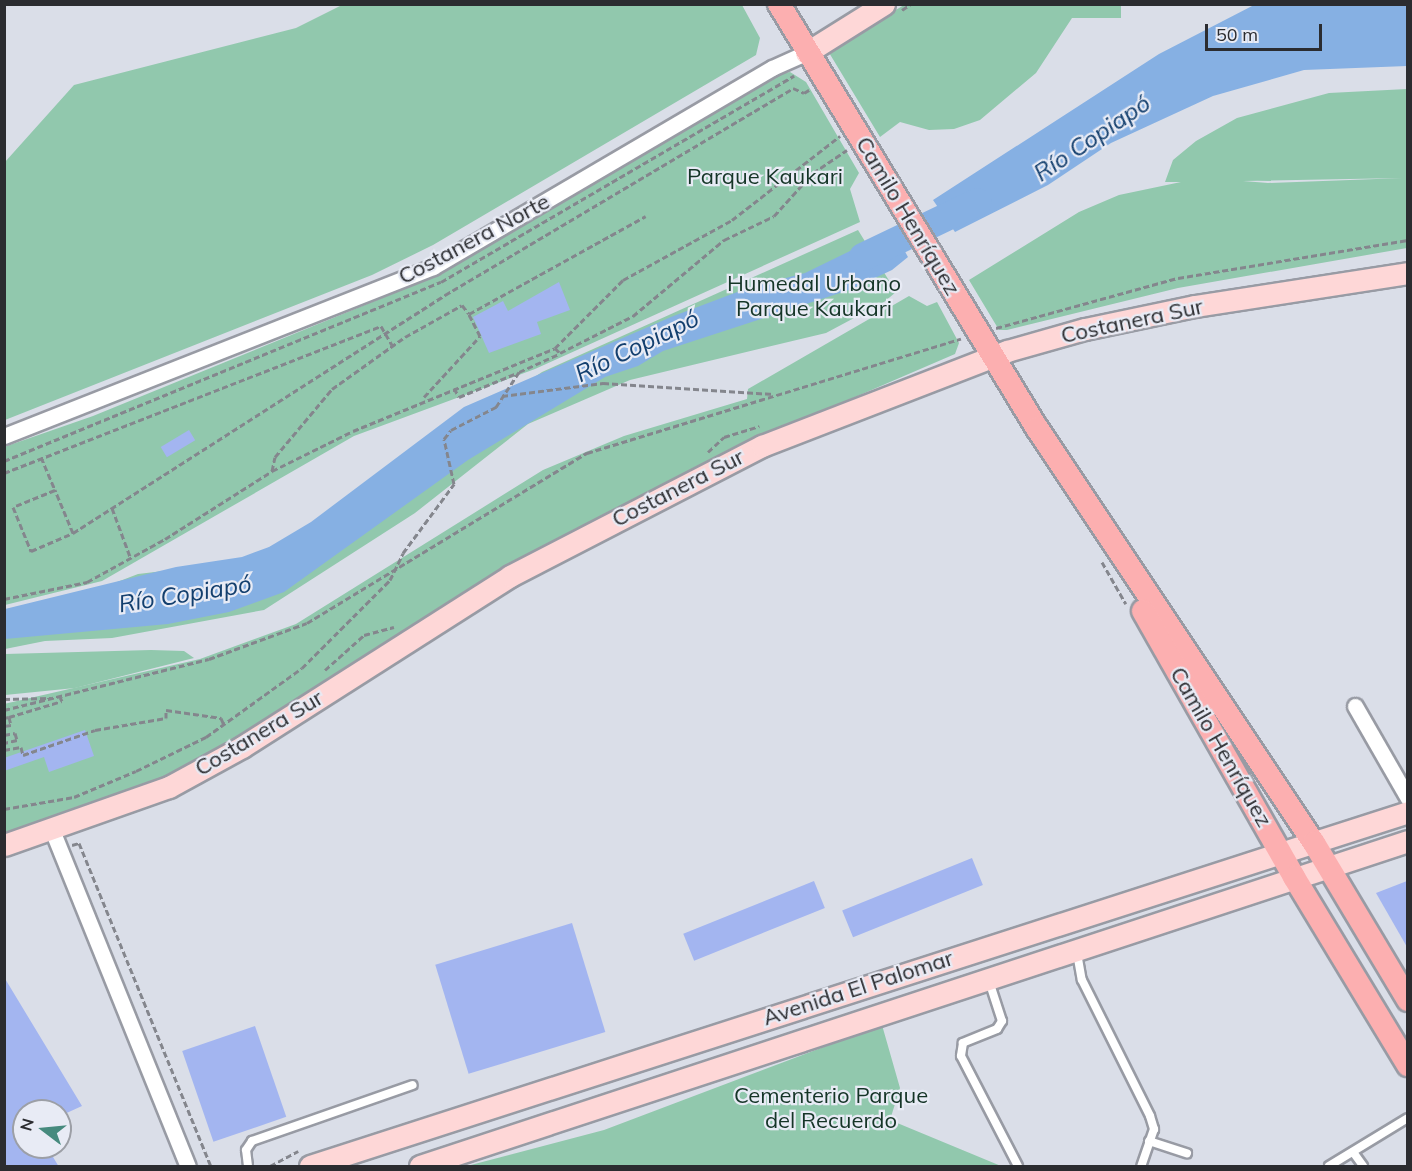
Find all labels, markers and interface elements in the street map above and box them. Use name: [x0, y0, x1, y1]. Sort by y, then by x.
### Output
scale bar: [1208, 12, 1325, 50]
text: 50 m: [1216, 23, 1258, 46]
water label: Río Copiapó: [1028, 89, 1156, 187]
street label: Camilo Henríquez: [850, 132, 966, 300]
park label: Parque Kaukari: [687, 164, 843, 190]
street label: Costanera Norte: [394, 188, 554, 290]
park label: Humedal Urbano Parque Kaukari: [727, 270, 901, 322]
street label: Costanera Sur: [1059, 293, 1205, 349]
water label: Río Copiapó: [570, 304, 704, 388]
street label: Costanera Sur: [608, 443, 748, 533]
water label: Río Copiapó: [116, 569, 254, 619]
street label: Camilo Henríquez: [1165, 662, 1277, 832]
street label: Costanera Sur: [190, 684, 328, 782]
street label: Avenida El Palomar: [760, 945, 956, 1031]
park label: Cementerio Parque del Recuerdo: [734, 1082, 928, 1134]
north arrow: [12, 1099, 72, 1159]
text: N: [15, 1116, 38, 1133]

